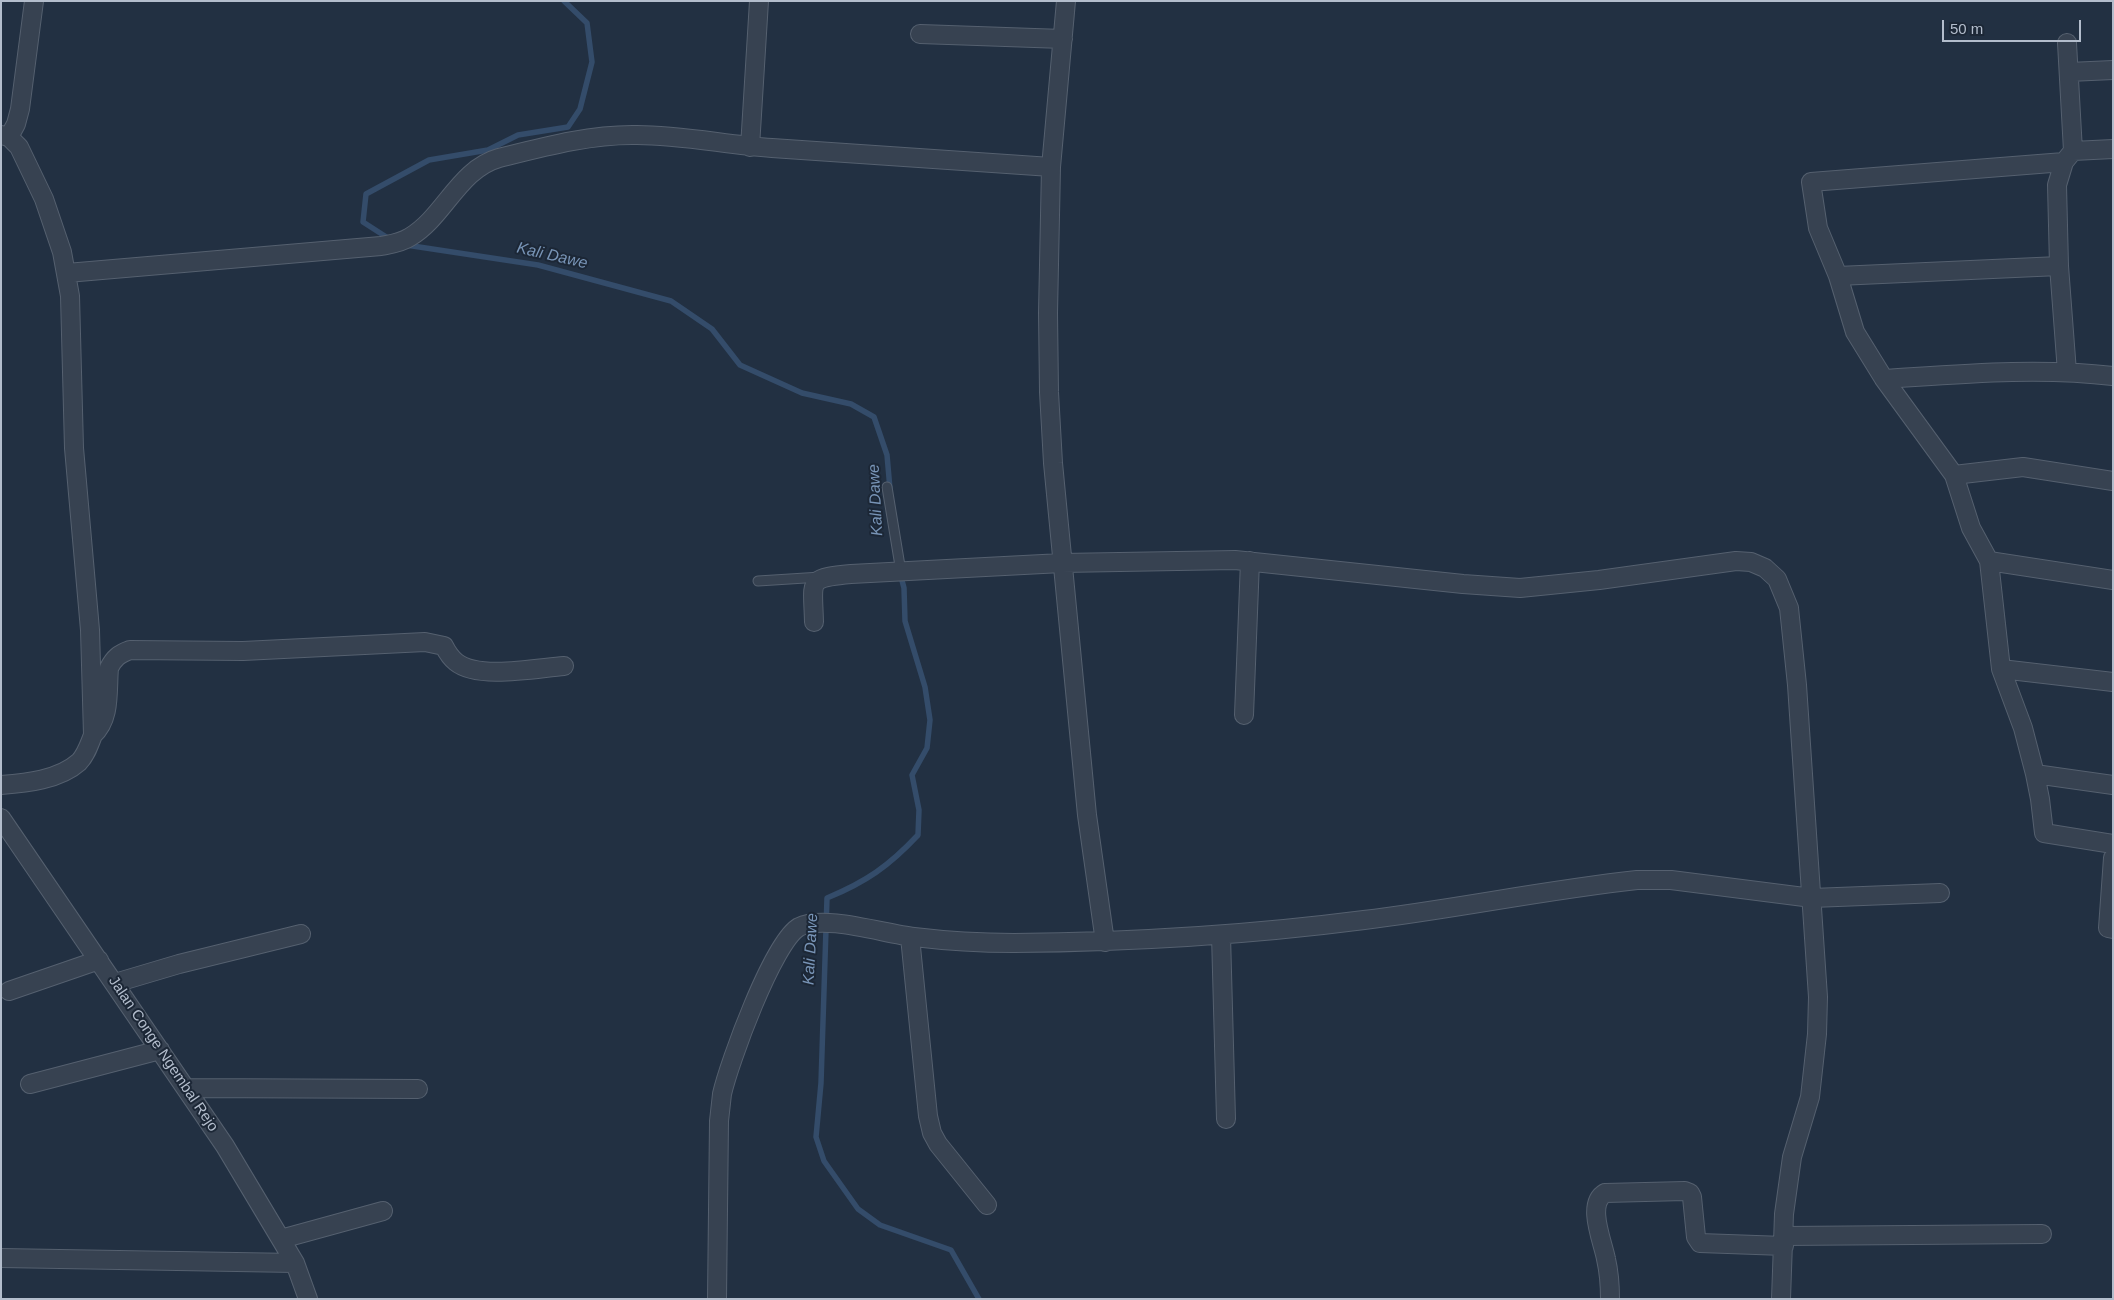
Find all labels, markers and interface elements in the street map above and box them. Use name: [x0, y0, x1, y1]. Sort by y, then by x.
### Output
scale bar: [1944, 10, 2083, 42]
text: 50 m: [1950, 20, 1983, 37]
water label: Kali Dawe: [515, 239, 589, 273]
water label: Kali Dawe: [865, 464, 887, 536]
water label: Kali Dawe: [800, 913, 822, 985]
street label: Jalan Conge Ngembal Rejo: [104, 973, 222, 1135]

